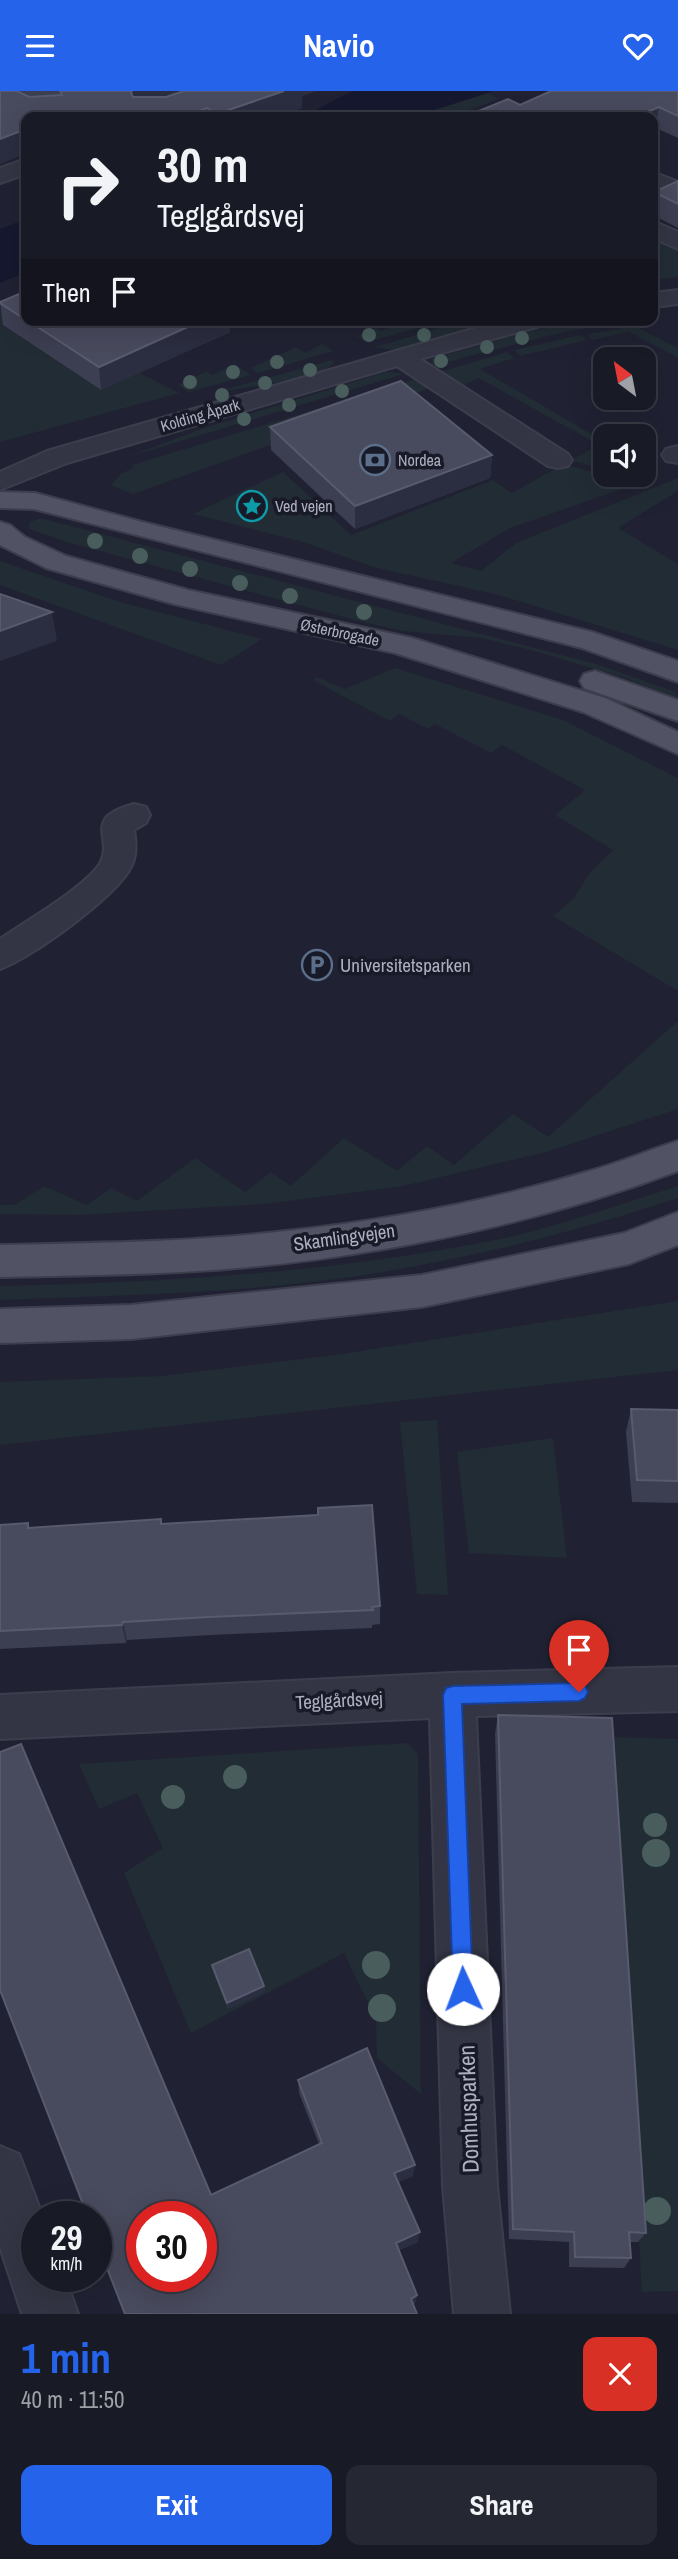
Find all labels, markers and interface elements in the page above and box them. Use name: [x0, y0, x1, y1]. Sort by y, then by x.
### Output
text: Navio: [303, 24, 375, 67]
icon: menu: [21, 27, 59, 65]
icon: heart: [619, 27, 657, 65]
text: 30 m: [157, 131, 249, 197]
icon: right: [42, 140, 133, 231]
text: Teglgårdsvej: [157, 194, 304, 237]
icon: arrive: [105, 273, 143, 311]
text: Then: [42, 275, 91, 310]
north arrow: [593, 347, 656, 409]
map controls: [593, 347, 656, 487]
street label: Kolding Åpark: [158, 393, 243, 437]
button: sound: [593, 424, 656, 487]
bank icon: Nordea: [358, 443, 392, 477]
place label: Nordea: [398, 449, 442, 471]
place icon: Ved vejen: [235, 489, 269, 523]
place label: Ved vejen: [275, 495, 333, 517]
street label: Østerbrogade: [298, 613, 382, 651]
parking icon: Universitetsparken: [300, 948, 334, 982]
place label: Universitetsparken: [340, 952, 471, 978]
street label: Skamlingvejen: [292, 1217, 396, 1257]
pin: [549, 1620, 609, 1692]
icon: arrive: [560, 1631, 598, 1669]
street label: Teglgårdsvej: [295, 1685, 383, 1715]
position arrow: [426, 1952, 500, 2026]
street label: Domhusparken: [450, 2045, 486, 2173]
speed limit sign: 30: [126, 2201, 217, 2292]
text: 29: [51, 2214, 82, 2261]
text: km/h: [51, 2251, 83, 2276]
text: 1 min: [21, 2330, 111, 2386]
button: close: [583, 2337, 657, 2411]
text: 40 m · 11:50: [21, 2384, 124, 2415]
button: Exit: [21, 2465, 332, 2545]
button: Share: [346, 2465, 657, 2545]

